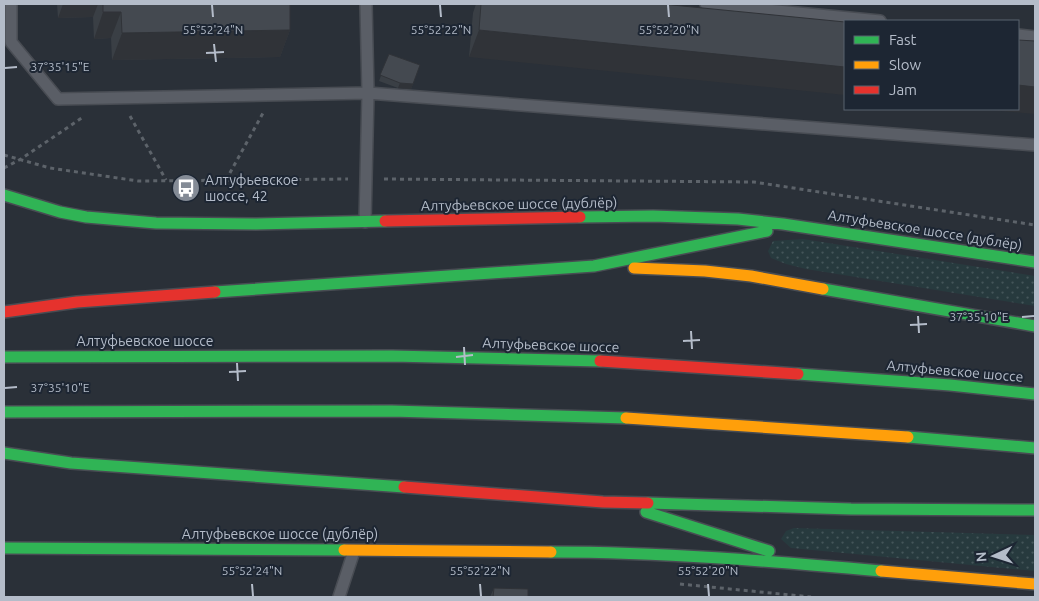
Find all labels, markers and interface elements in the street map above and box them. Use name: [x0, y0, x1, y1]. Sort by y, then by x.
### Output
legend: [844, 20, 1019, 110]
text: 55°52'24"N: [183, 23, 243, 36]
text: 55°52'22"N: [411, 23, 471, 36]
text: 55°52'20"N: [639, 23, 699, 36]
text: Fast: [889, 31, 917, 48]
text: Slow: [889, 56, 922, 73]
text: 37°35'15"E: [31, 60, 90, 73]
text: Jam: [889, 81, 917, 98]
place label: Алтуфьевское шоссе, 42: [205, 172, 299, 204]
bus stop icon: Алтуфьевское шоссе, 42: [171, 173, 201, 203]
street label: Алтуфьевское шоссе (дублёр): [421, 194, 617, 214]
street label: Алтуфьевское шоссе (дублёр): [827, 207, 1023, 253]
text: 37°35'10"E: [950, 310, 1009, 323]
street label: Алтуфьевское шоссе: [76, 333, 214, 349]
street label: Алтуфьевское шоссе: [482, 335, 620, 355]
street label: Алтуфьевское шоссе: [886, 357, 1024, 385]
text: 37°35'10"E: [31, 381, 90, 394]
street label: Алтуфьевское шоссе (дублёр): [182, 526, 378, 542]
north arrow: [969, 531, 1019, 581]
text: N: [973, 551, 989, 563]
text: 55°52'24"N: [222, 564, 282, 577]
text: 55°52'22"N: [450, 564, 510, 577]
text: 55°52'20"N: [678, 564, 738, 577]

